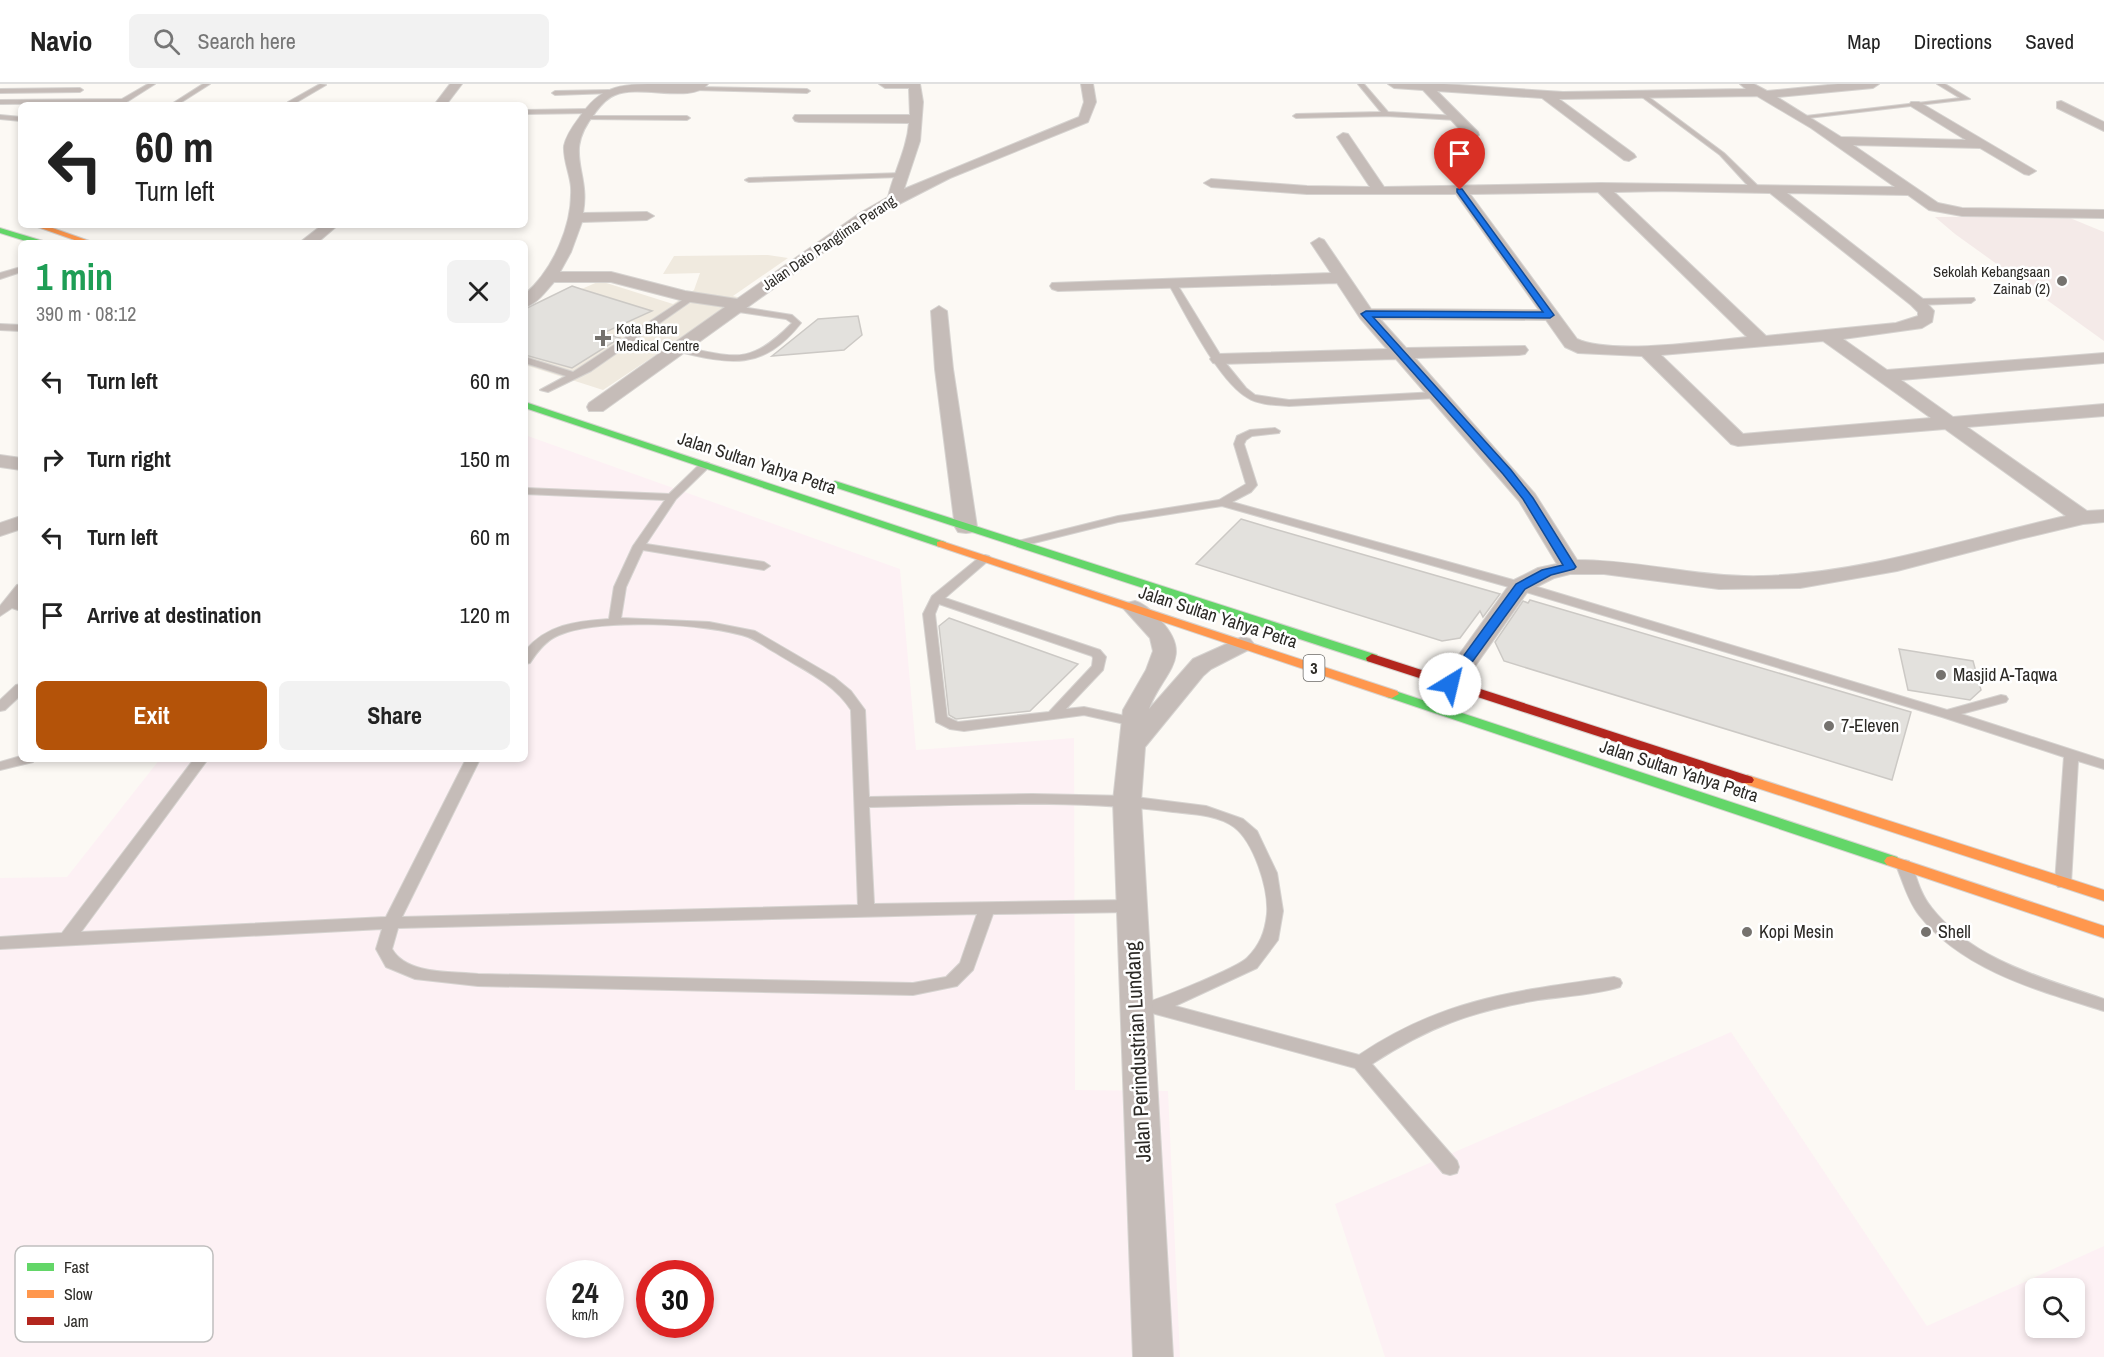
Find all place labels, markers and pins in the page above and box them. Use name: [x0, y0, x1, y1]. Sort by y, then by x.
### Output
pin: [1434, 128, 1485, 190]
place label: Sekolah Kebangsaan Zainab (2): [1933, 261, 2050, 299]
marker: Sekolah Kebangsaan Zainab (2): [2055, 274, 2069, 288]
place label: Kota Bharu Medical Centre: [616, 318, 700, 356]
marker: Kota Bharu Medical Centre: [594, 329, 612, 347]
place label: Masjid A-Taqwa: [1953, 662, 2057, 687]
marker: Masjid A-Taqwa: [1934, 668, 1948, 682]
place label: 7-Eleven: [1841, 713, 1899, 738]
marker: 7-Eleven: [1822, 719, 1836, 733]
place label: Kopi Mesin: [1759, 919, 1834, 944]
place label: Shell: [1938, 919, 1971, 944]
marker: Kopi Mesin: [1740, 925, 1754, 939]
marker: Shell: [1919, 925, 1933, 939]

